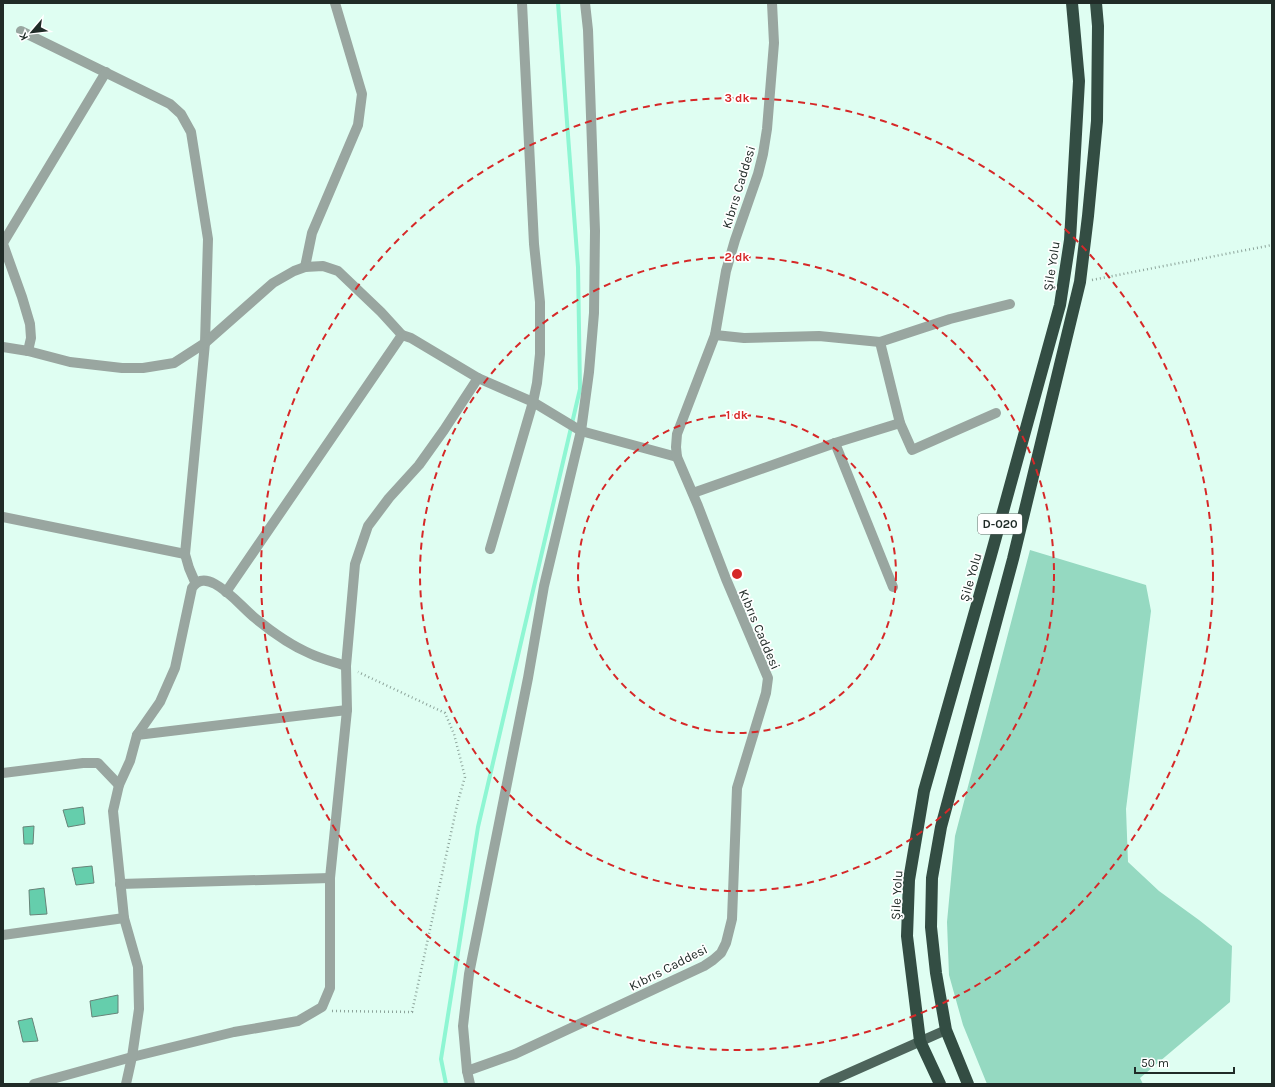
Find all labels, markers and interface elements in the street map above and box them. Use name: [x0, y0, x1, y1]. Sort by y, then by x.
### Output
north arrow: [12, 12, 52, 52]
text: K: [16, 30, 31, 43]
text: 3 dk: [725, 91, 749, 105]
street label: Kıbrıs Caddesi: [719, 144, 758, 230]
street label: Şile Yolu: [1040, 240, 1063, 292]
text: 2 dk: [725, 250, 749, 264]
text: 1 dk: [726, 408, 748, 422]
road number: D-020: [978, 514, 1022, 534]
street label: Şile Yolu: [956, 551, 985, 603]
centre of rings: [730, 567, 744, 581]
street label: Kıbrıs Caddesi: [736, 587, 783, 672]
street label: Şile Yolu: [888, 870, 905, 920]
street label: Kıbrıs Caddesi: [627, 941, 710, 994]
scale bar: [1135, 1049, 1234, 1075]
text: 50 m: [1141, 1056, 1169, 1070]

